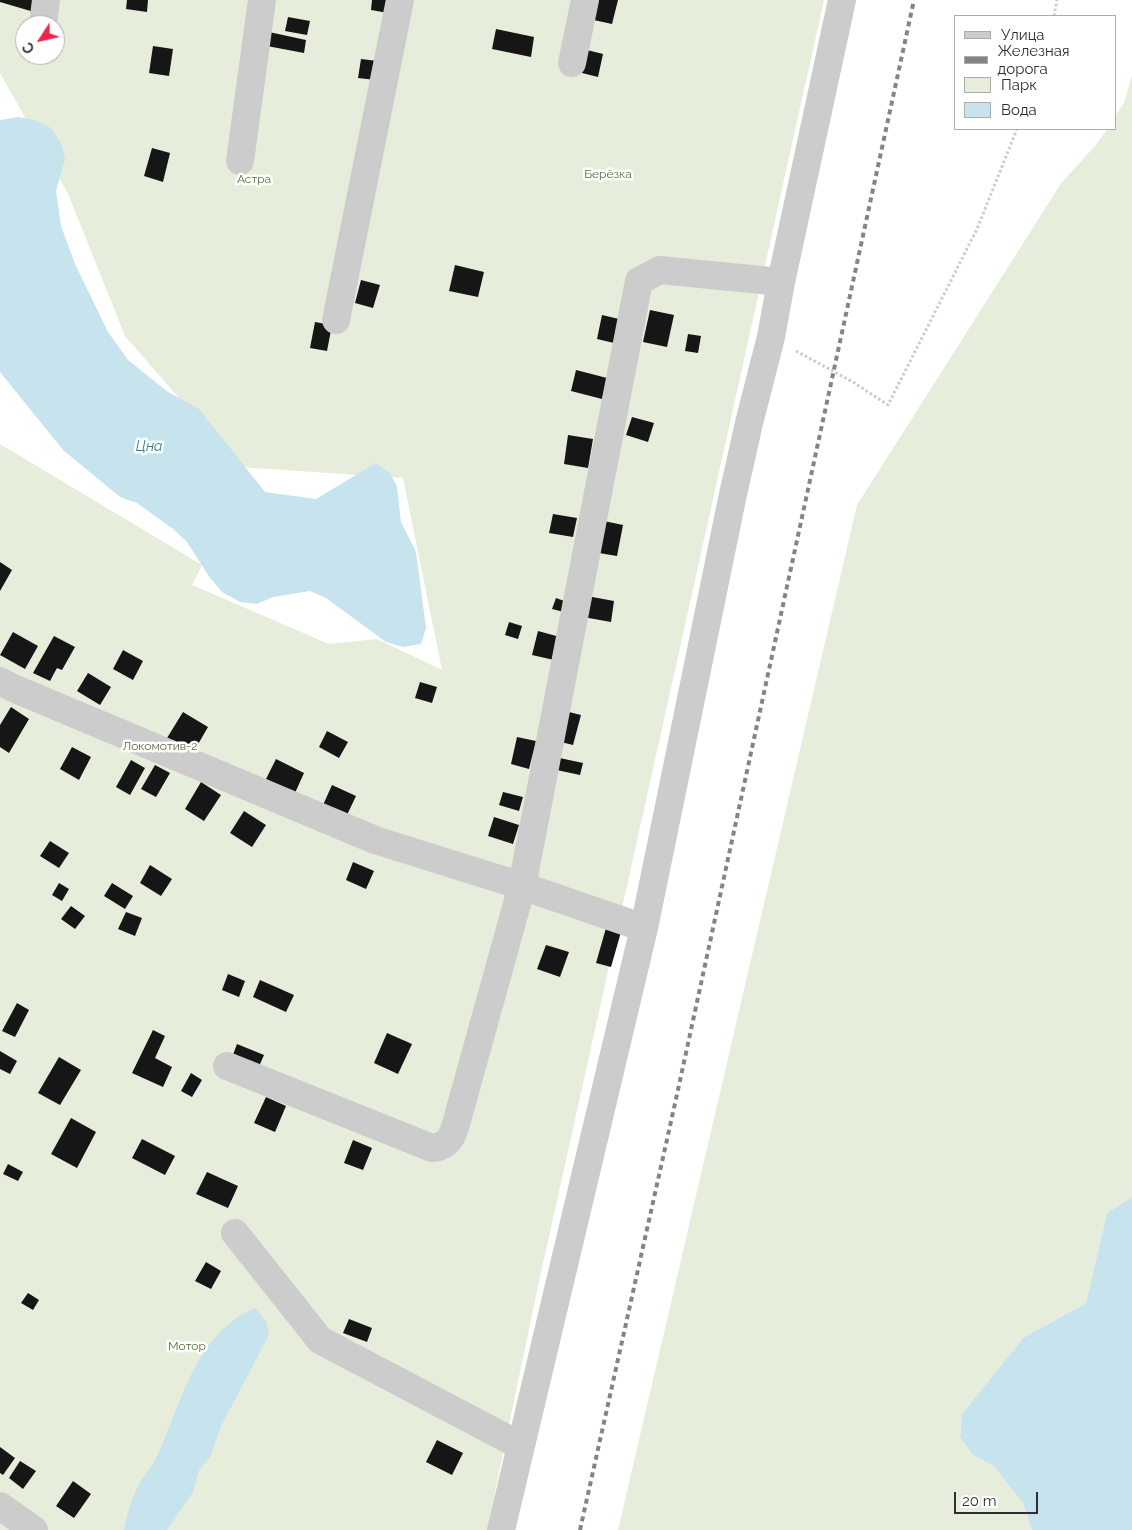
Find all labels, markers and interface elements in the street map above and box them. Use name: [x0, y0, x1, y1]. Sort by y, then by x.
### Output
north arrow: [15, 15, 65, 65]
legend: [954, 15, 1117, 130]
text: Улица: [1001, 26, 1045, 44]
text: С: [19, 40, 38, 57]
text: Железная дорога: [998, 42, 1070, 78]
text: Парк: [1001, 76, 1037, 94]
text: Вода: [1001, 101, 1037, 119]
park label: Берёзка: [584, 167, 632, 181]
park label: Астра: [237, 172, 271, 186]
water label: Цна: [136, 439, 162, 455]
park label: Локомотив-2: [122, 739, 198, 753]
park label: Мотор: [168, 1339, 206, 1353]
scale bar: [957, 1482, 1041, 1514]
text: 20 m: [962, 1492, 997, 1510]

